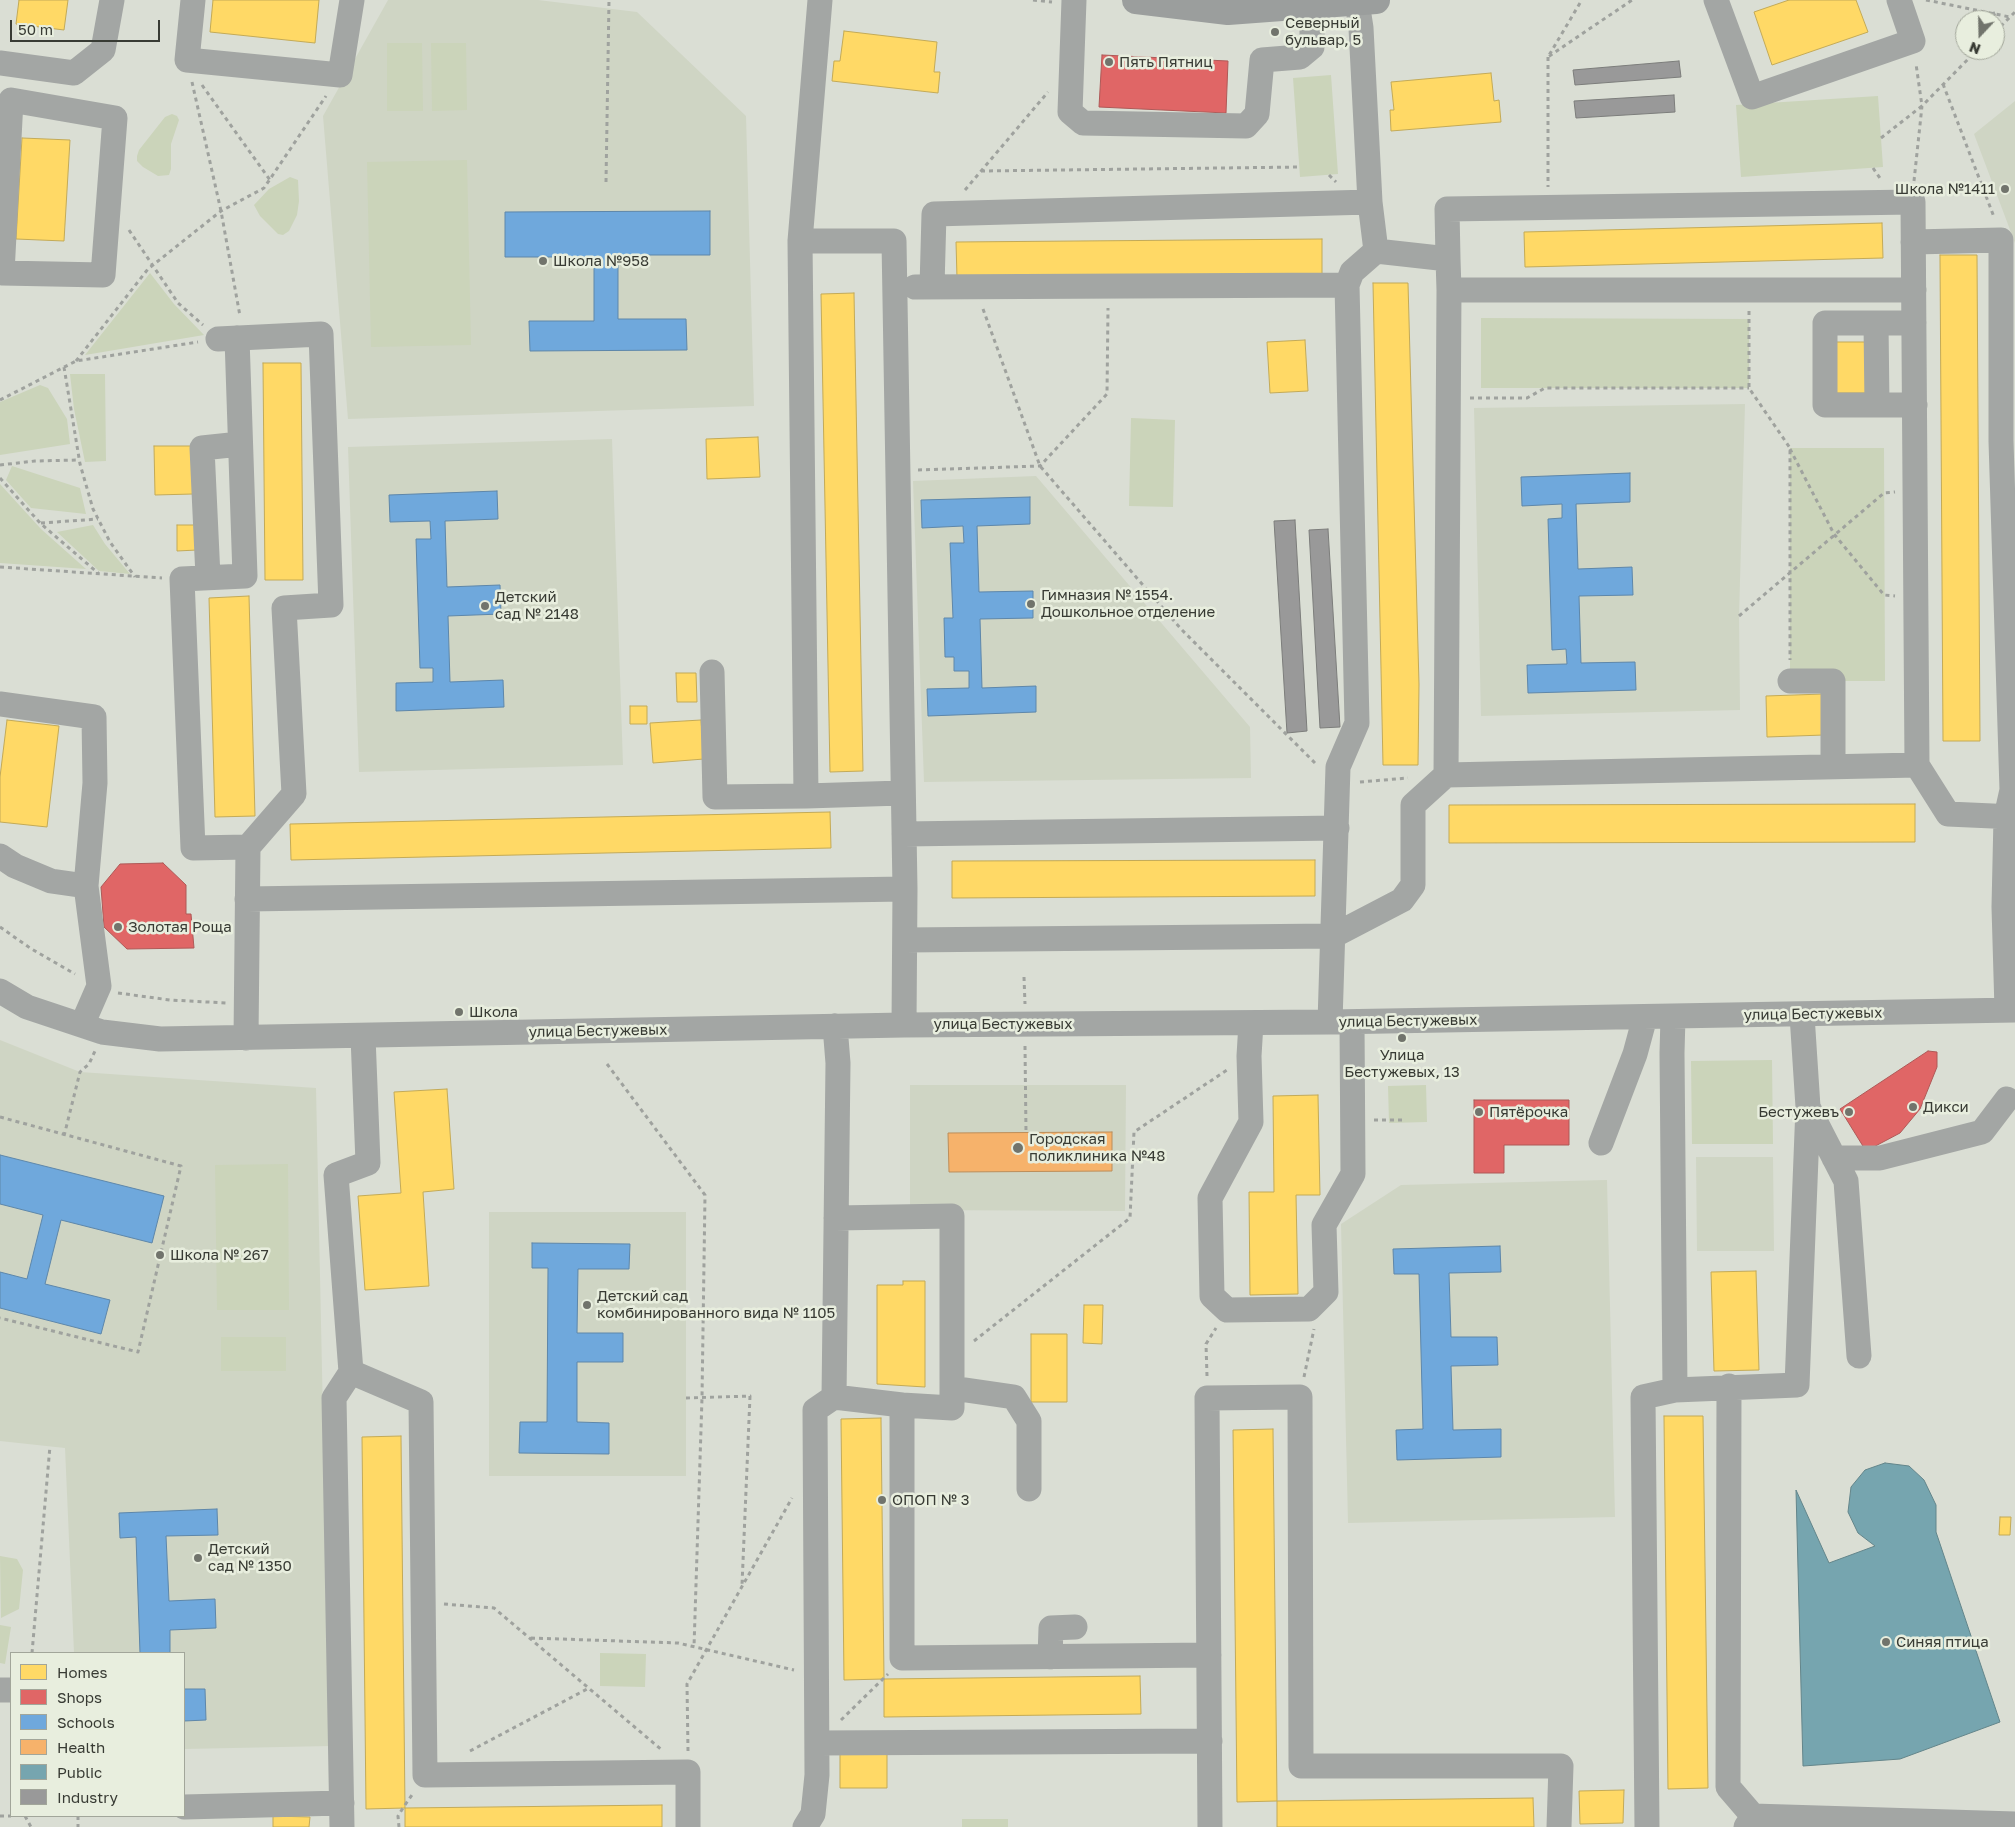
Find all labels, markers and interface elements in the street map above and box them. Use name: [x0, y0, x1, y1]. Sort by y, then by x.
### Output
scale bar: [12, 10, 162, 42]
north arrow: [1955, 10, 2005, 60]
place label: Северный бульвар, 5: [1285, 14, 1361, 49]
text: 50 m: [18, 20, 53, 38]
marker: Северный бульвар, 5: [1269, 26, 1281, 38]
text: N: [1967, 39, 1983, 58]
place label: Пять Пятниц: [1119, 53, 1213, 71]
marker: Пять Пятниц: [1103, 56, 1115, 68]
place label: Школа №1411: [1895, 180, 1995, 198]
marker: Школа №1411: [1999, 183, 2011, 195]
place label: Школа №958: [553, 252, 649, 270]
marker: Школа №958: [537, 255, 549, 267]
place label: Гимназия № 1554. Дошкольное отделение: [1041, 586, 1215, 621]
place label: Детский сад № 2148: [495, 588, 579, 623]
marker: Гимназия № 1554. Дошкольное отделение: [1025, 598, 1037, 610]
marker: Детский сад № 2148: [479, 600, 491, 612]
place label: Золотая Роща: [128, 918, 232, 936]
marker: Золотая Роща: [112, 921, 124, 933]
place label: Школа: [469, 1003, 518, 1021]
street label: улица Бестужевых: [1743, 1004, 1883, 1024]
marker: Школа: [453, 1006, 465, 1018]
street label: улица Бестужевых: [1338, 1011, 1478, 1031]
street label: улица Бестужевых: [934, 1015, 1072, 1033]
street label: улица Бестужевых: [528, 1021, 668, 1041]
marker: Улица Бестужевых, 13: [1396, 1032, 1408, 1044]
place label: Улица Бестужевых, 13: [1344, 1046, 1460, 1081]
place label: Дикси: [1923, 1098, 1969, 1116]
marker: Дикси: [1907, 1101, 1919, 1113]
place label: Пятёрочка: [1489, 1103, 1568, 1121]
place label: Бестужевъ: [1758, 1103, 1839, 1121]
marker: Пятёрочка: [1473, 1106, 1485, 1118]
marker: Бестужевъ: [1843, 1106, 1855, 1118]
place label: Городская поликлиника №48: [1029, 1130, 1165, 1165]
marker: Городская поликлиника №48: [1011, 1141, 1025, 1155]
place label: Школа № 267: [170, 1246, 269, 1264]
marker: Школа № 267: [154, 1249, 166, 1261]
place label: Детский сад комбинированного вида № 1105: [597, 1287, 835, 1322]
marker: Детский сад комбинированного вида № 1105: [581, 1299, 593, 1311]
place label: ОПОП № 3: [892, 1491, 969, 1509]
marker: ОПОП № 3: [876, 1494, 888, 1506]
place label: Детский сад № 1350: [208, 1540, 292, 1575]
marker: Детский сад № 1350: [192, 1552, 204, 1564]
place label: Синяя птица: [1896, 1633, 1989, 1651]
marker: Синяя птица: [1880, 1636, 1892, 1648]
legend: [10, 1652, 185, 1817]
text: Homes: [57, 1663, 107, 1681]
text: Shops: [57, 1688, 102, 1706]
text: Schools: [57, 1713, 115, 1731]
text: Health: [57, 1738, 105, 1756]
text: Public: [57, 1763, 102, 1781]
text: Industry: [57, 1788, 118, 1806]

